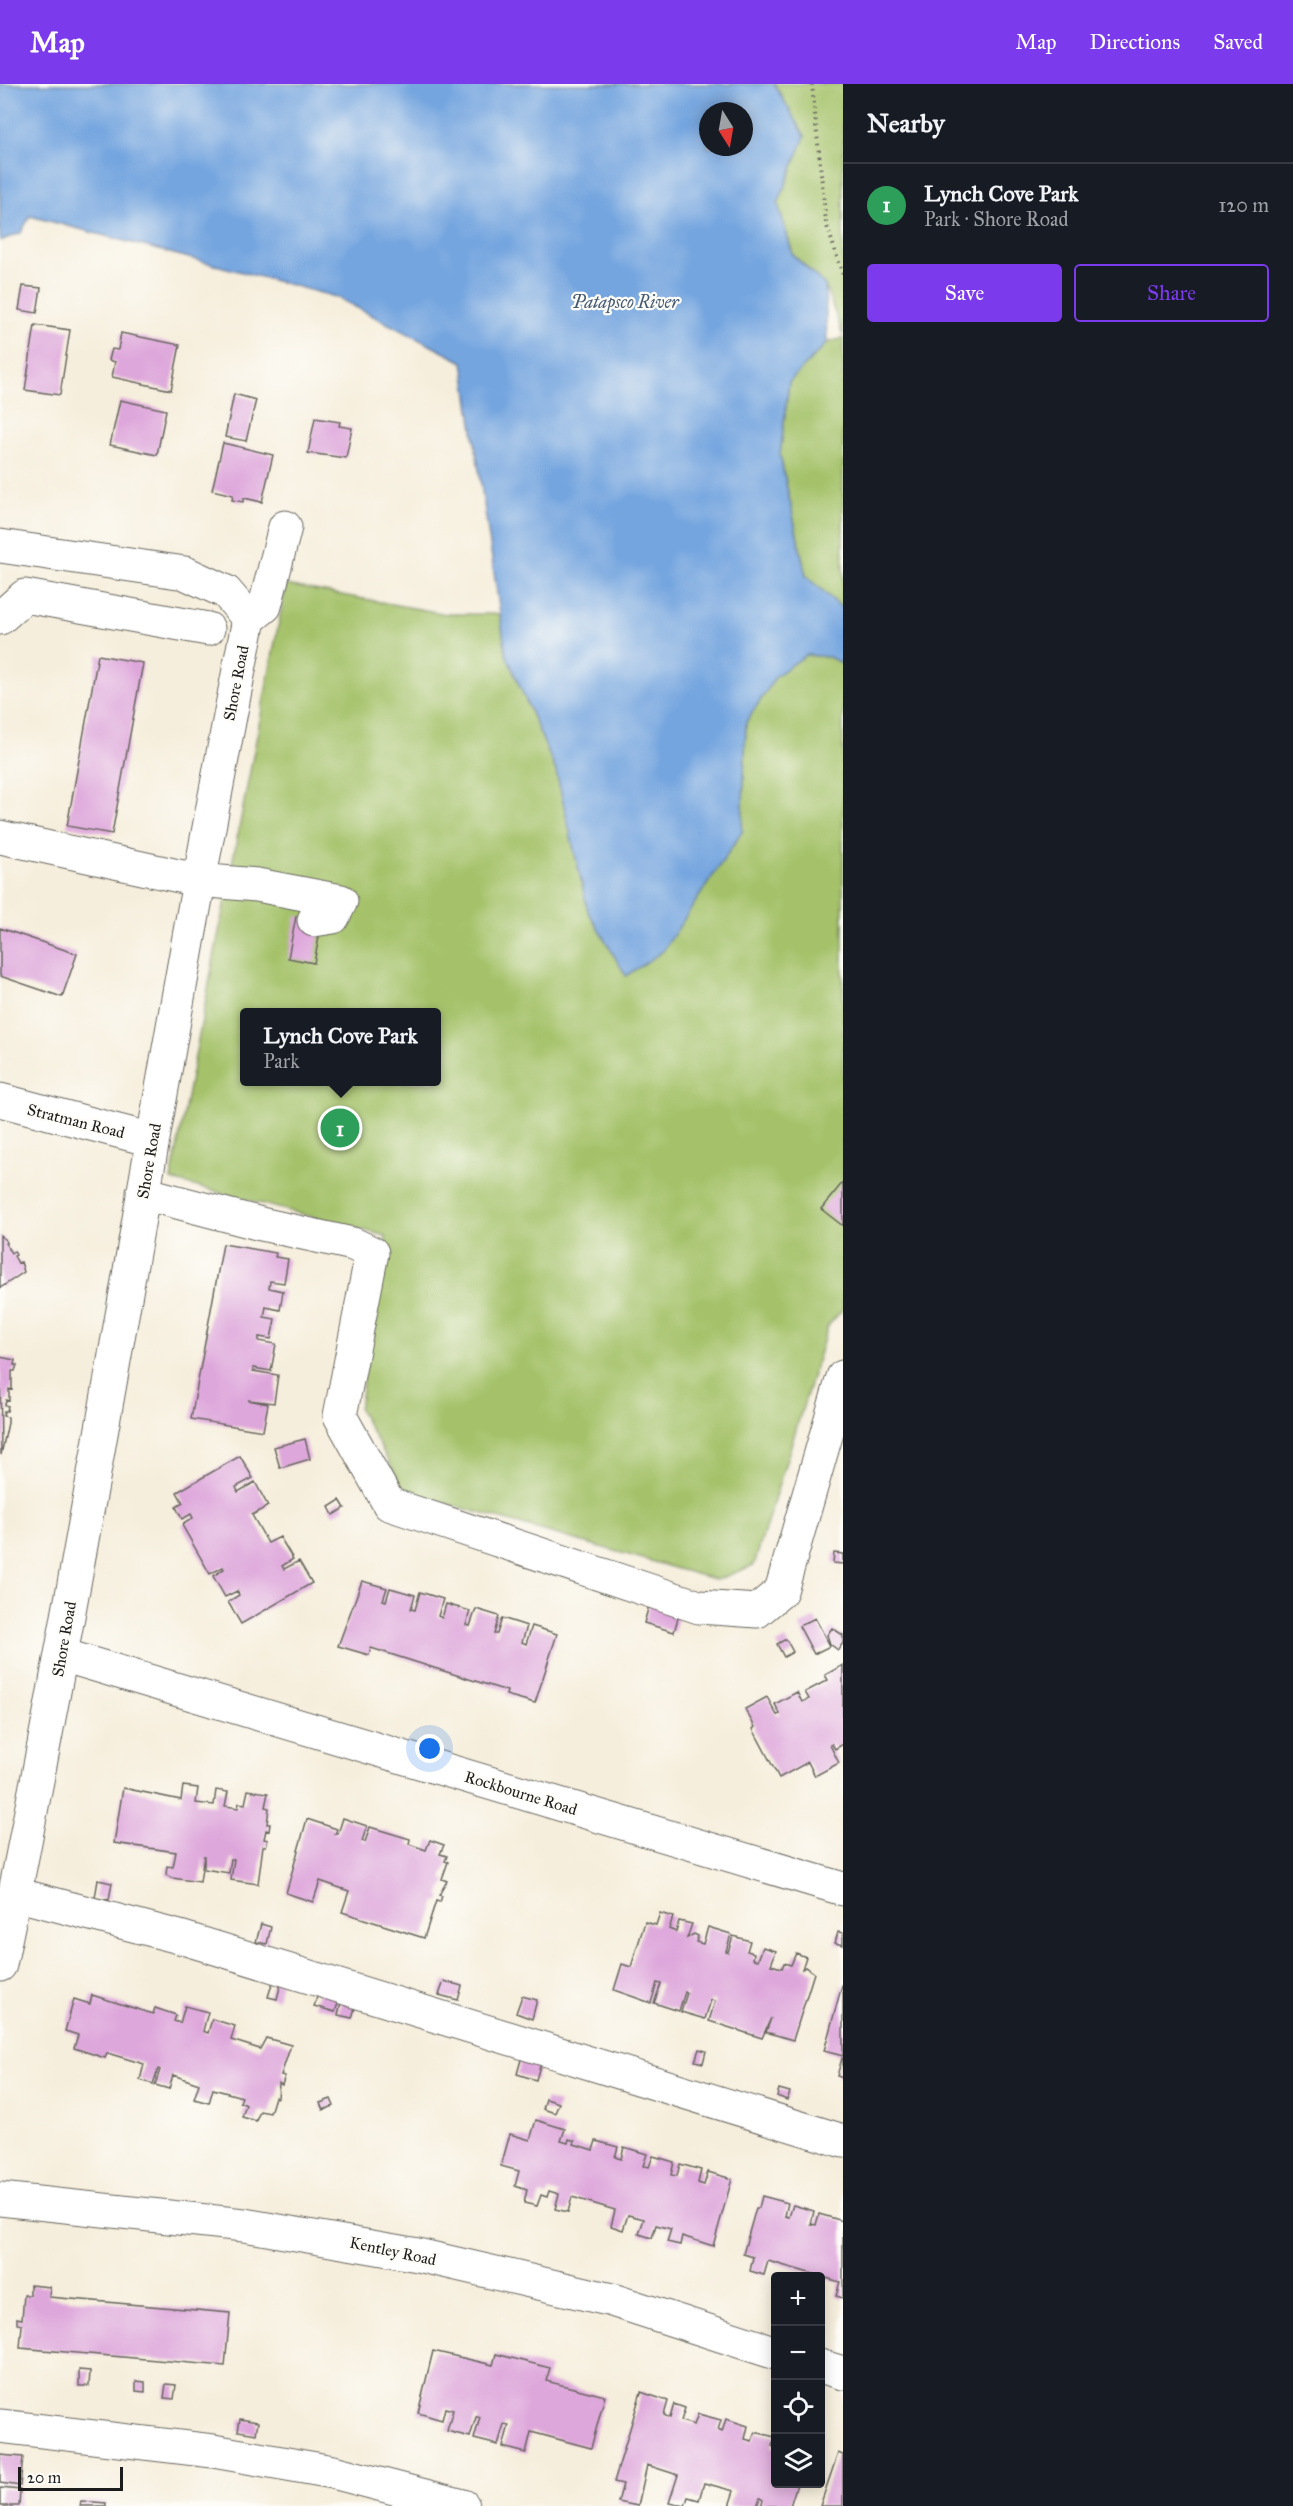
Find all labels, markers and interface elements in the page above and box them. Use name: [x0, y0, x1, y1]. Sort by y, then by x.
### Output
text: Map: [30, 25, 85, 60]
text: Map: [1016, 29, 1057, 55]
text: Directions: [1090, 29, 1180, 55]
text: Saved: [1213, 29, 1263, 55]
north arrow: [699, 102, 753, 156]
text: Nearby: [867, 107, 945, 139]
text: Lynch Cove Park: [924, 180, 1079, 207]
text: 1: [883, 193, 890, 217]
text: 120 m: [1218, 193, 1269, 217]
text: Park · Shore Road: [924, 207, 1068, 231]
button: Save: [867, 264, 1062, 322]
button: Share: [1074, 264, 1269, 322]
water label: Patapsco River: [571, 291, 680, 314]
street label: Shore Road: [219, 644, 253, 722]
popup: [240, 1008, 441, 1086]
text: Lynch Cove Park: [263, 1022, 418, 1049]
text: Park: [263, 1049, 299, 1073]
street label: Stratman Road: [25, 1100, 127, 1142]
pin: 1: [320, 1106, 360, 1150]
street label: Shore Road: [133, 1122, 165, 1200]
street label: Shore Road: [48, 1600, 80, 1678]
your location: [415, 1734, 444, 1763]
street label: Rockbourne Road: [462, 1767, 580, 1819]
street label: Kentley Road: [348, 2233, 438, 2269]
map controls: [771, 2272, 825, 2488]
button: +: [771, 2272, 825, 2326]
button: −: [771, 2326, 825, 2380]
button: locate: [771, 2380, 825, 2434]
button: layers: [771, 2434, 825, 2488]
scale bar: [18, 2464, 123, 2492]
text: 20 m: [27, 2468, 61, 2487]

